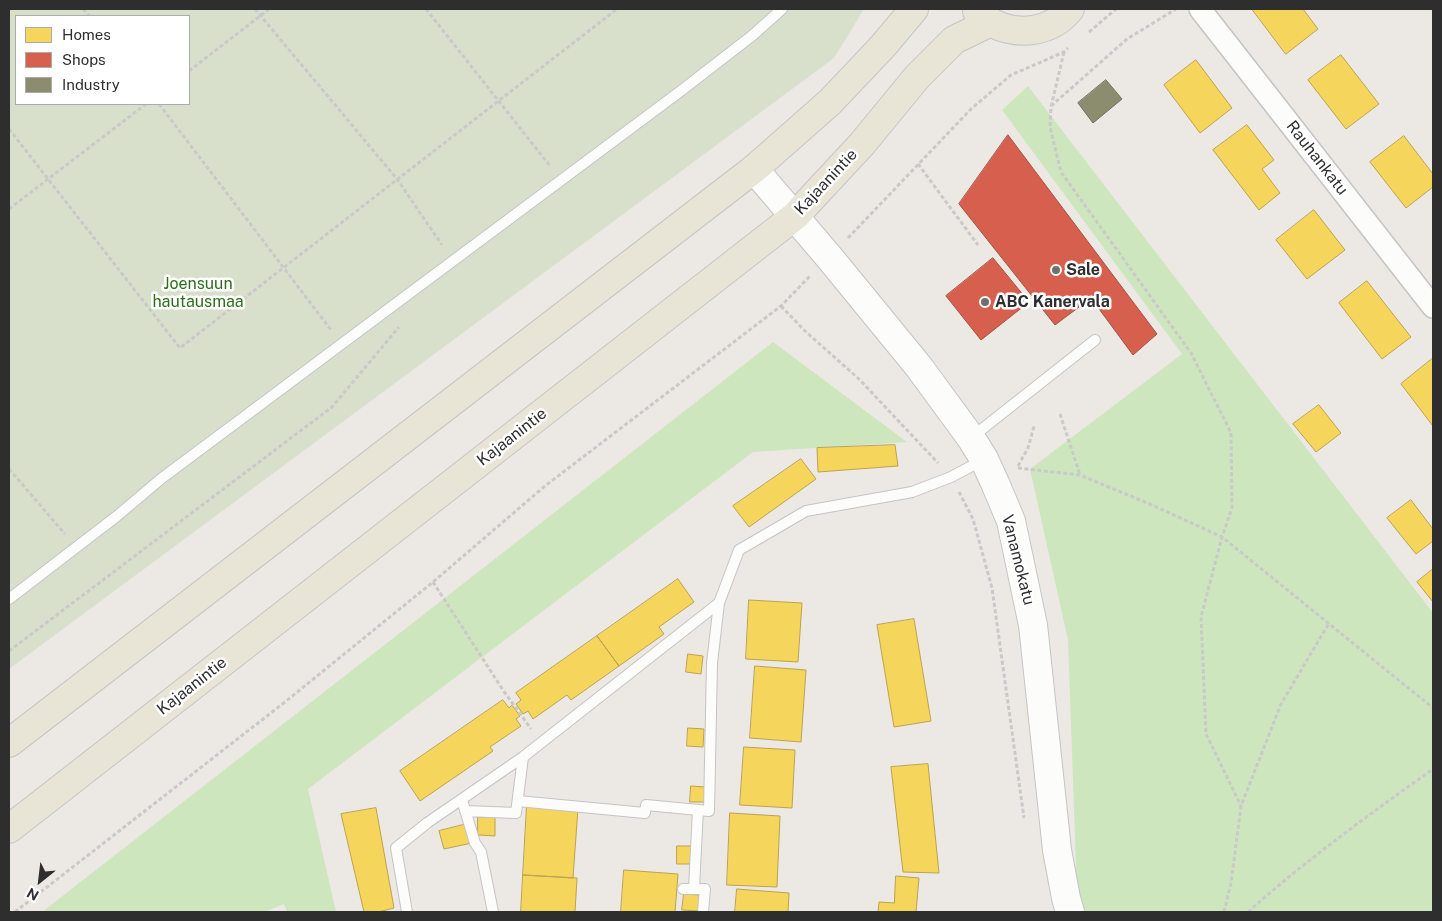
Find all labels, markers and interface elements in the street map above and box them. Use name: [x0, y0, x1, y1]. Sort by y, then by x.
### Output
legend: [15, 15, 190, 105]
text: Homes: [62, 26, 111, 43]
text: Shops: [62, 51, 106, 68]
text: Industry: [62, 76, 120, 93]
street label: Rauhankatu: [1282, 117, 1352, 199]
street label: Kajaanintie: [791, 145, 861, 219]
place label: Sale: [1066, 260, 1100, 280]
marker: Sale: [1050, 264, 1062, 276]
park label: Joensuun hautausmaa: [152, 274, 244, 312]
place label: ABC Kanervala: [995, 292, 1110, 312]
marker: ABC Kanervala: [979, 296, 991, 308]
street label: Kajaanintie: [473, 404, 551, 470]
street label: Vanamokatu: [997, 513, 1039, 607]
street label: Kajaanintie: [153, 653, 231, 719]
north arrow: [15, 856, 65, 906]
text: N: [24, 884, 41, 904]

